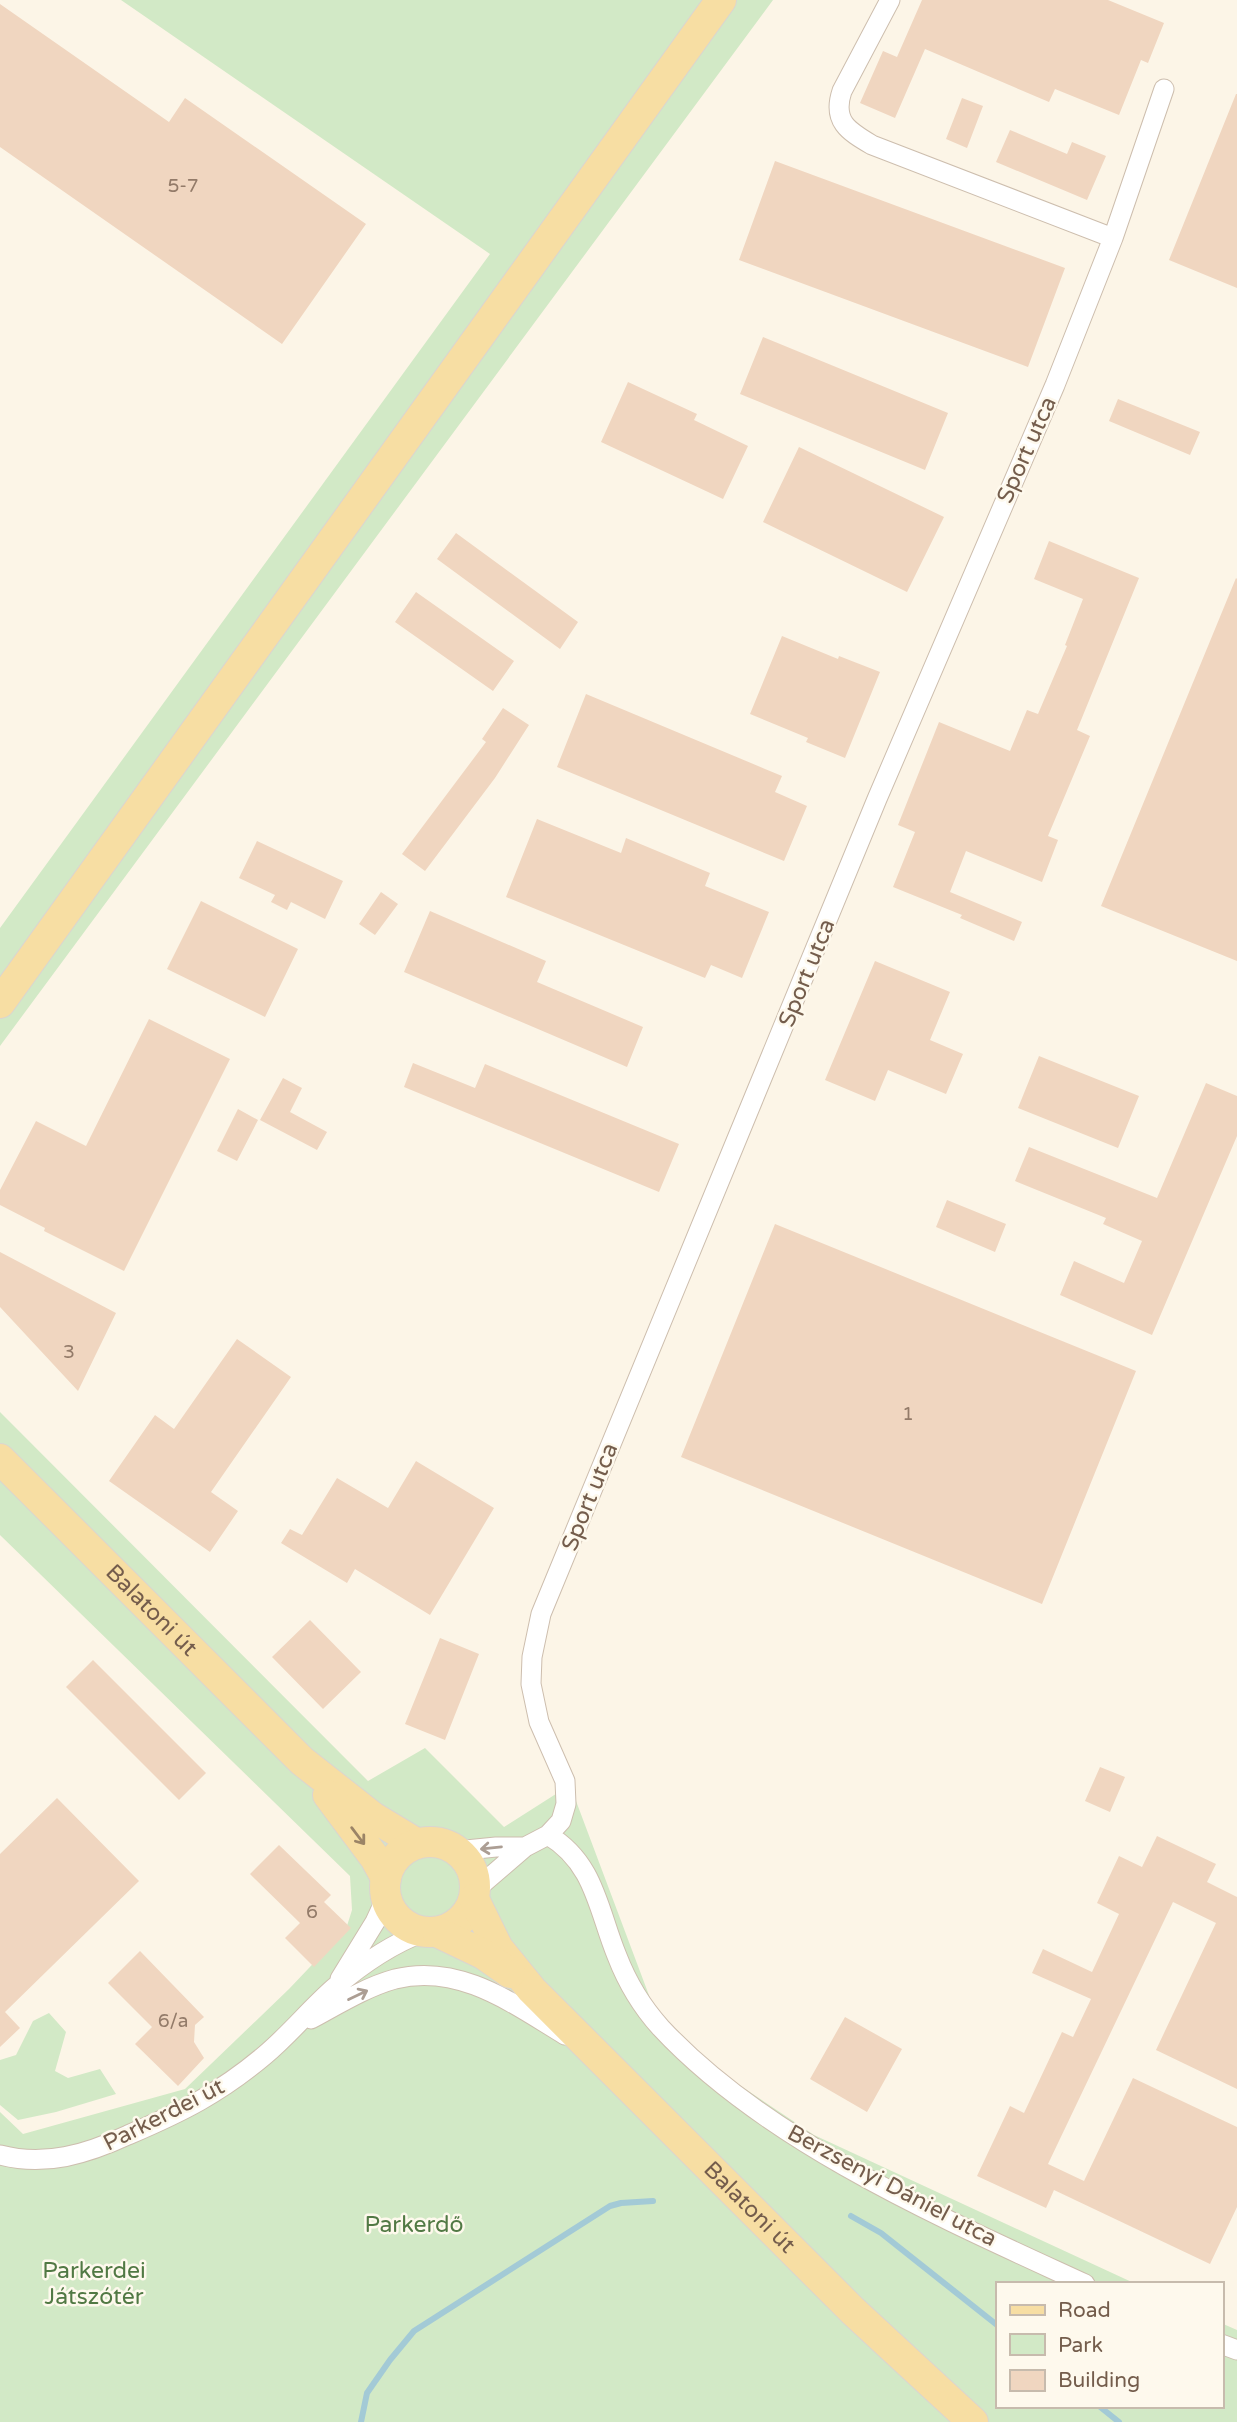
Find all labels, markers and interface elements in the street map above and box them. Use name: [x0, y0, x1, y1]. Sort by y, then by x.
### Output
house number: 5-7: [167, 175, 199, 197]
street label: Sport utca: [991, 392, 1063, 508]
street label: Sport utca: [773, 915, 841, 1031]
house number: 3: [63, 1341, 75, 1363]
house number: 1: [902, 1403, 914, 1425]
street label: Sport utca: [556, 1439, 624, 1555]
street label: Balatoni út: [100, 1559, 203, 1662]
one-way arrow: [350, 1826, 365, 1845]
one-way arrow: [480, 1842, 503, 1855]
house number: 6: [306, 1901, 318, 1923]
one-way arrow: [347, 1988, 368, 2001]
house number: 6/a: [158, 2010, 188, 2032]
street label: Parkerdei út: [99, 2072, 230, 2158]
street label: Berzsenyi Dániel utca: [782, 2119, 1002, 2253]
street label: Balatoni út: [698, 2156, 801, 2259]
park label: Parkerdő: [365, 2211, 463, 2239]
park label: Parkerdei Játszótér: [42, 2257, 146, 2311]
legend: [996, 2282, 1223, 2408]
text: Road: [1058, 2298, 1111, 2323]
text: Park: [1058, 2333, 1103, 2358]
text: Building: [1058, 2368, 1140, 2393]

